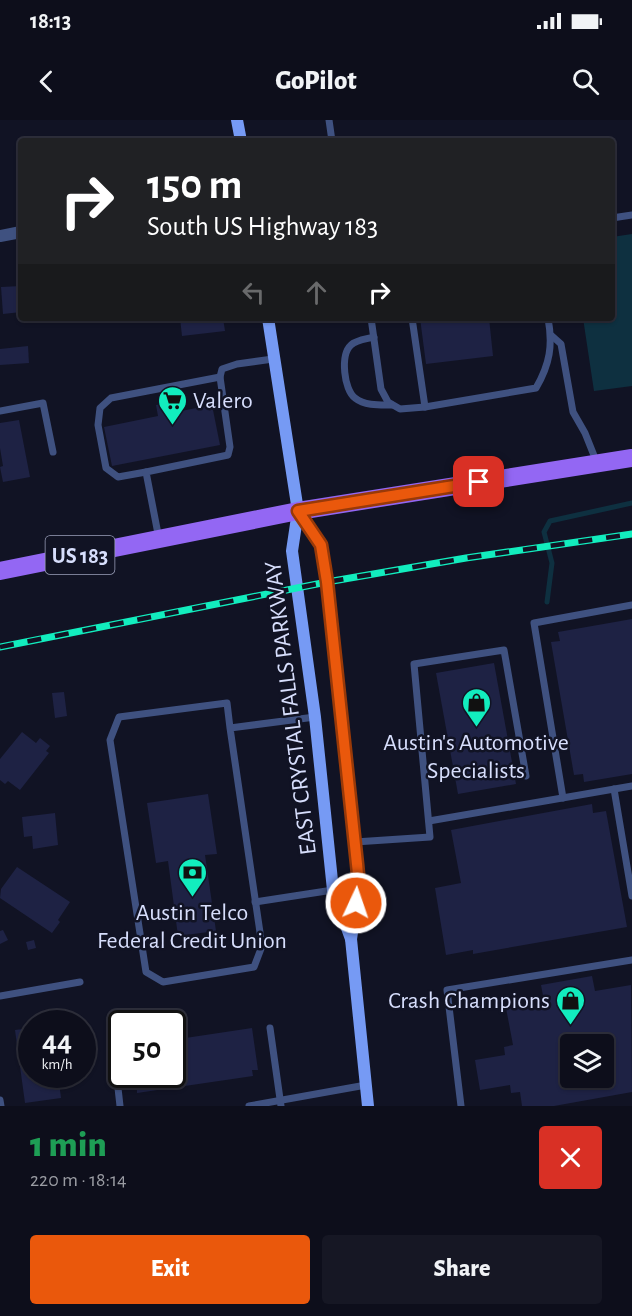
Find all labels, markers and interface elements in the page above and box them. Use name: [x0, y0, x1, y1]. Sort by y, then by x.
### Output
text: 18:13: [30, 10, 71, 32]
icon: back: [30, 65, 63, 98]
icon: search: [569, 65, 602, 98]
text: GoPilot: [275, 67, 357, 94]
icon: right: [48, 162, 126, 240]
text: 150 m: [147, 164, 242, 206]
text: South US Highway 183: [147, 213, 378, 240]
icon: left: [237, 276, 270, 309]
icon: ahead: [300, 276, 333, 309]
icon: right: [363, 276, 396, 309]
supermarket icon: Valero: [156, 384, 188, 426]
place label: Valero: [193, 389, 253, 413]
pin: [453, 456, 504, 507]
icon: arrive: [462, 465, 495, 498]
road number: US 183: [46, 536, 115, 574]
street label: EAST CRYSTAL FALLS PARKWAY: [261, 559, 321, 856]
shop icon: Austin's Automotive Specialists: [460, 686, 492, 728]
place label: Austin's Automotive Specialists: [383, 731, 569, 783]
bank icon: Austin Telco Federal Credit Union: [176, 856, 208, 898]
position arrow: [324, 871, 388, 935]
place label: Austin Telco Federal Credit Union: [97, 901, 287, 953]
shop icon: Crash Champions: [555, 984, 587, 1026]
place label: Crash Champions: [388, 989, 550, 1013]
speed limit sign: 50: [108, 1010, 186, 1088]
text: 44: [42, 1027, 72, 1057]
map controls: [560, 1034, 614, 1088]
button: layers: [560, 1034, 614, 1088]
text: km/h: [42, 1057, 72, 1072]
button: close: [539, 1126, 602, 1189]
text: 1 min: [30, 1127, 107, 1163]
text: 220 m · 18:14: [30, 1170, 127, 1190]
button: Exit: [30, 1235, 310, 1304]
button: Share: [322, 1235, 602, 1304]

